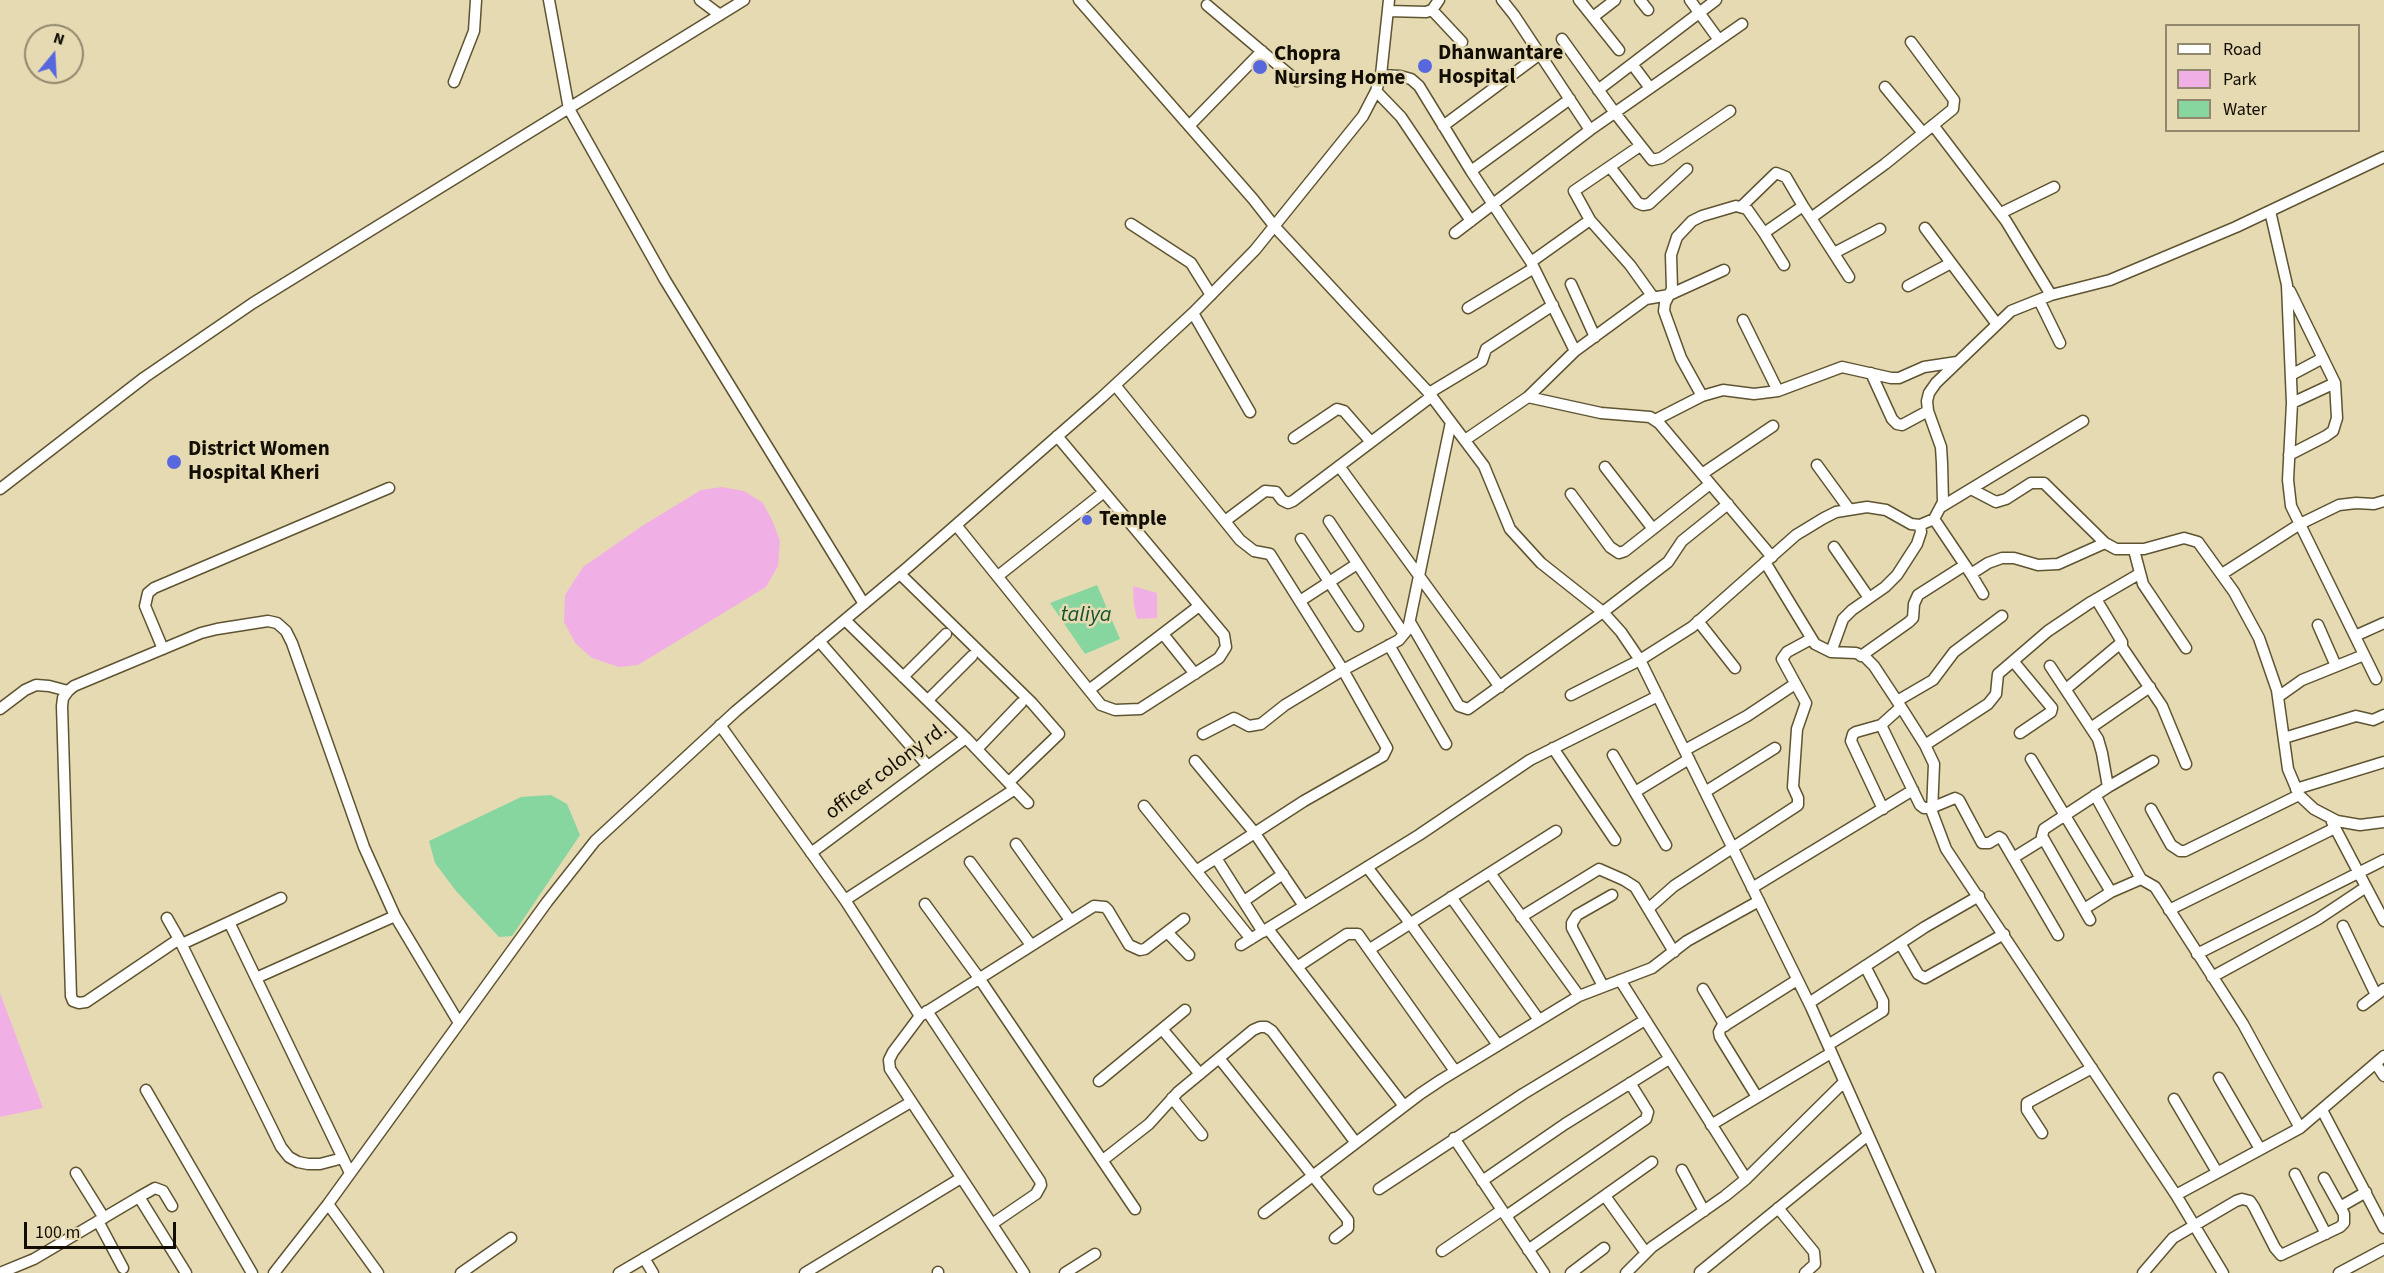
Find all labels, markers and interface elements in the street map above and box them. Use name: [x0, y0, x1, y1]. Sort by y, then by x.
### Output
north arrow: [24, 24, 84, 84]
legend: [2165, 24, 2360, 132]
text: N: [50, 27, 67, 51]
text: Road: [2223, 37, 2262, 62]
place label: Dhanwantare Hospital: [1438, 41, 1563, 91]
place label: Chopra Nursing Home: [1274, 42, 1405, 92]
marker: Dhanwantare Hospital: [1416, 57, 1434, 75]
marker: Chopra Nursing Home: [1251, 58, 1269, 76]
text: Park: [2223, 67, 2257, 92]
text: Water: [2223, 97, 2267, 122]
place label: District Women Hospital Kheri: [188, 437, 330, 487]
marker: District Women Hospital Kheri: [165, 453, 183, 471]
place label: Temple: [1099, 507, 1167, 533]
marker: Temple: [1080, 513, 1094, 527]
water label: taliya: [1061, 603, 1111, 629]
street label: officer colony rd.: [821, 718, 953, 826]
scale bar: [27, 1210, 178, 1248]
text: 100 m: [35, 1220, 80, 1245]

